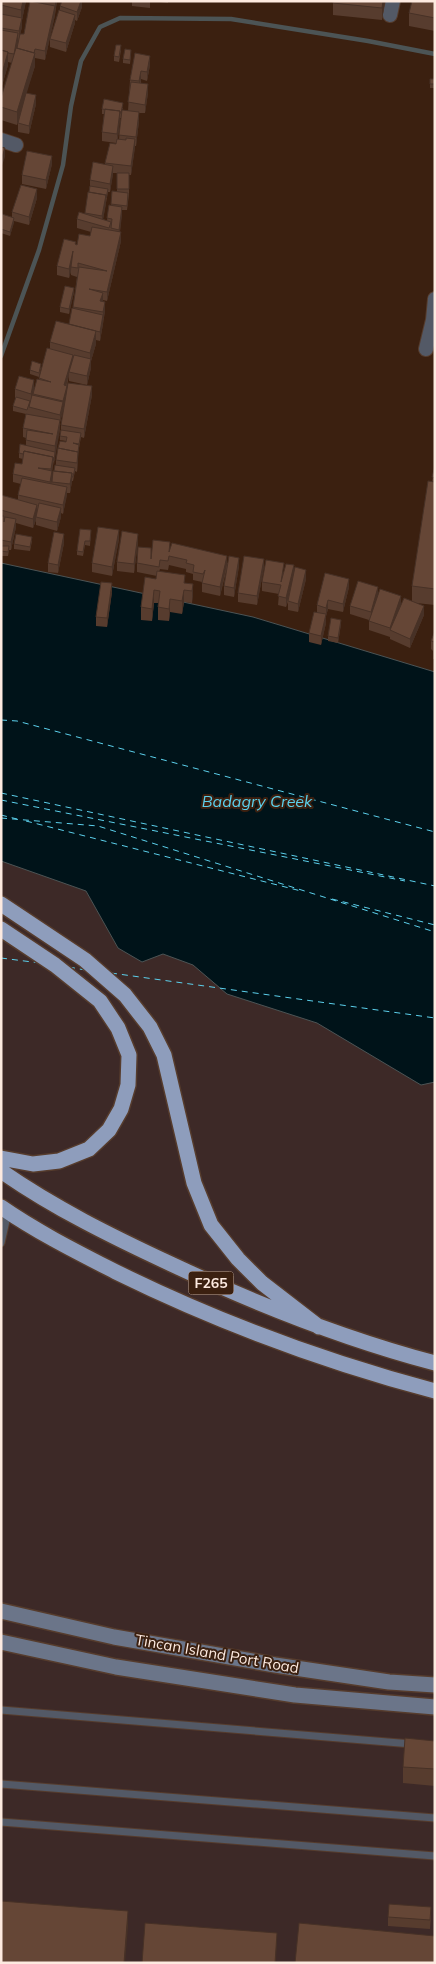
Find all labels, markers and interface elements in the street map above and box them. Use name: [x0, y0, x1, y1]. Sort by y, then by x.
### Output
water label: Badagry Creek: [202, 791, 313, 811]
road number: F265: [188, 1272, 234, 1295]
street label: Tincan Island Port Road: [134, 1630, 300, 1677]

